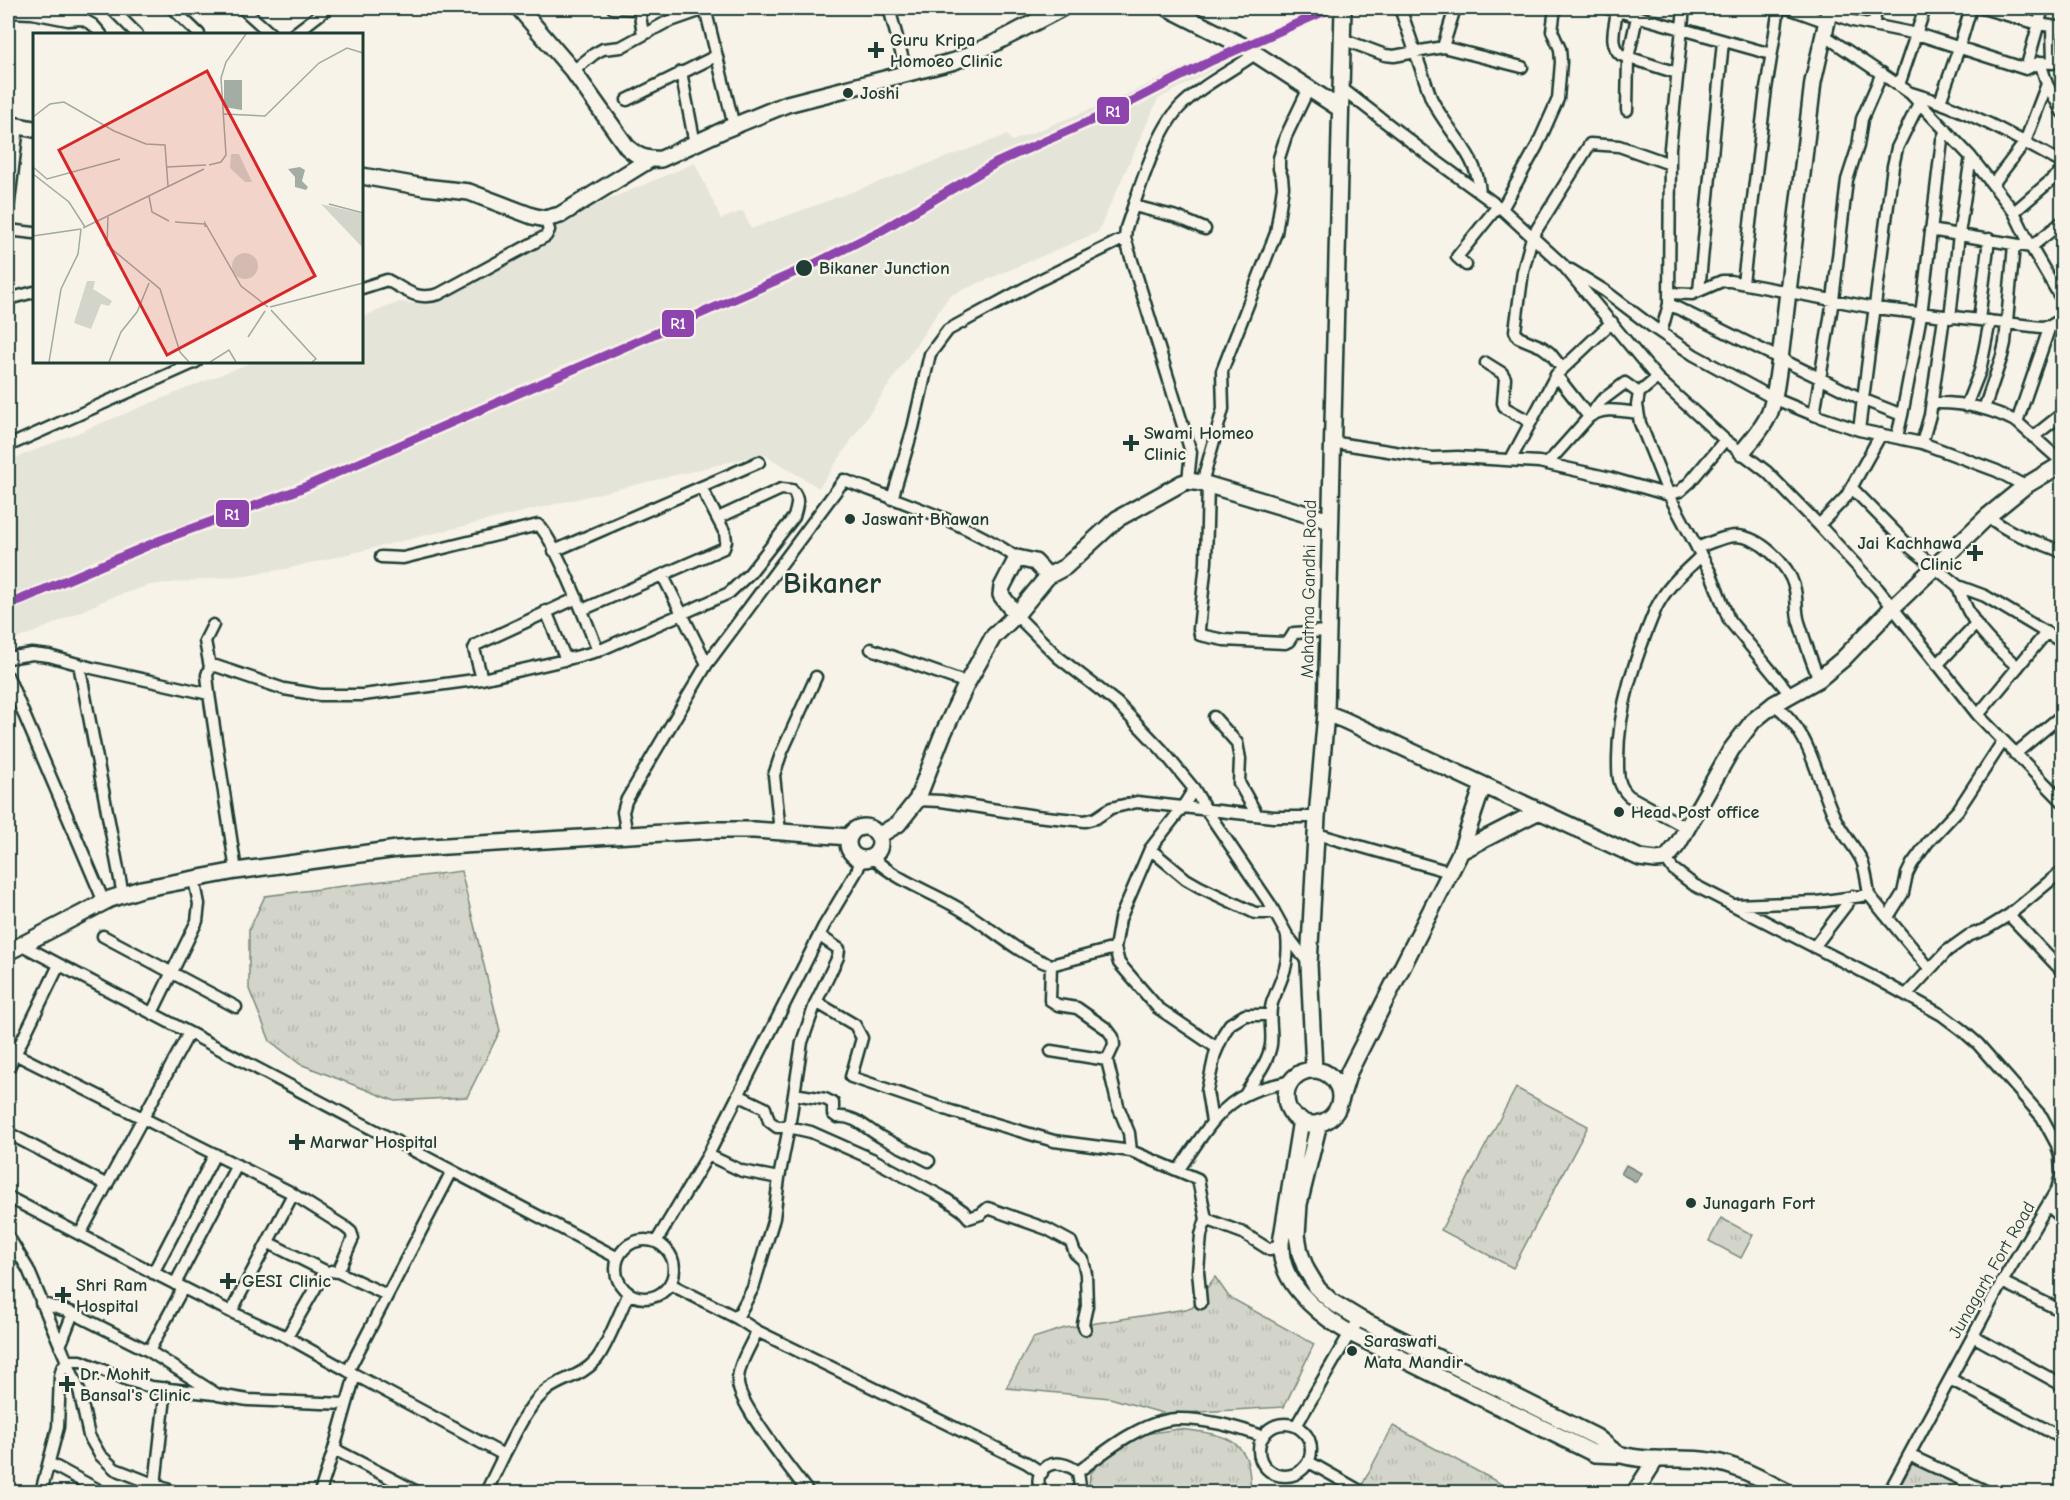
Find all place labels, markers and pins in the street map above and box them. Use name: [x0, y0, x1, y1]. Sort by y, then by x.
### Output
place label: Guru Kripa Homoeo Clinic: [890, 30, 1003, 72]
marker: Guru Kripa Homoeo Clinic: [867, 41, 885, 59]
place label: Joshi: [860, 83, 899, 104]
marker: Joshi: [841, 86, 855, 100]
marker: Bikaner Junction: [794, 258, 814, 278]
place label: Bikaner Junction: [819, 258, 950, 279]
place label: Swami Homeo Clinic: [1144, 423, 1254, 465]
marker: Swami Homeo Clinic: [1122, 434, 1140, 452]
place label: Jaswant Bhawan: [862, 509, 989, 530]
marker: Jaswant Bhawan: [843, 512, 857, 526]
place label: Jai Kachhawa Clinic: [1857, 533, 1963, 575]
marker: Jai Kachhawa Clinic: [1966, 544, 1984, 562]
place label: Head Post office: [1631, 802, 1759, 823]
marker: Head Post office: [1612, 805, 1626, 819]
place label: Marwar Hospital: [310, 1132, 437, 1153]
marker: Marwar Hospital: [288, 1133, 306, 1151]
place label: Junagarh Fort: [1703, 1193, 1816, 1214]
marker: Junagarh Fort: [1684, 1196, 1698, 1210]
place label: GESI Clinic: [242, 1271, 331, 1292]
marker: GESI Clinic: [219, 1272, 237, 1290]
place label: Shri Ram Hospital: [76, 1275, 147, 1317]
marker: Shri Ram Hospital: [54, 1286, 72, 1304]
place label: Saraswati Mata Mandir: [1364, 1331, 1464, 1373]
marker: Saraswati Mata Mandir: [1345, 1344, 1359, 1358]
place label: Dr. Mohit Bansal's Clinic: [80, 1364, 191, 1406]
marker: Dr. Mohit Bansal's Clinic: [58, 1375, 76, 1393]

